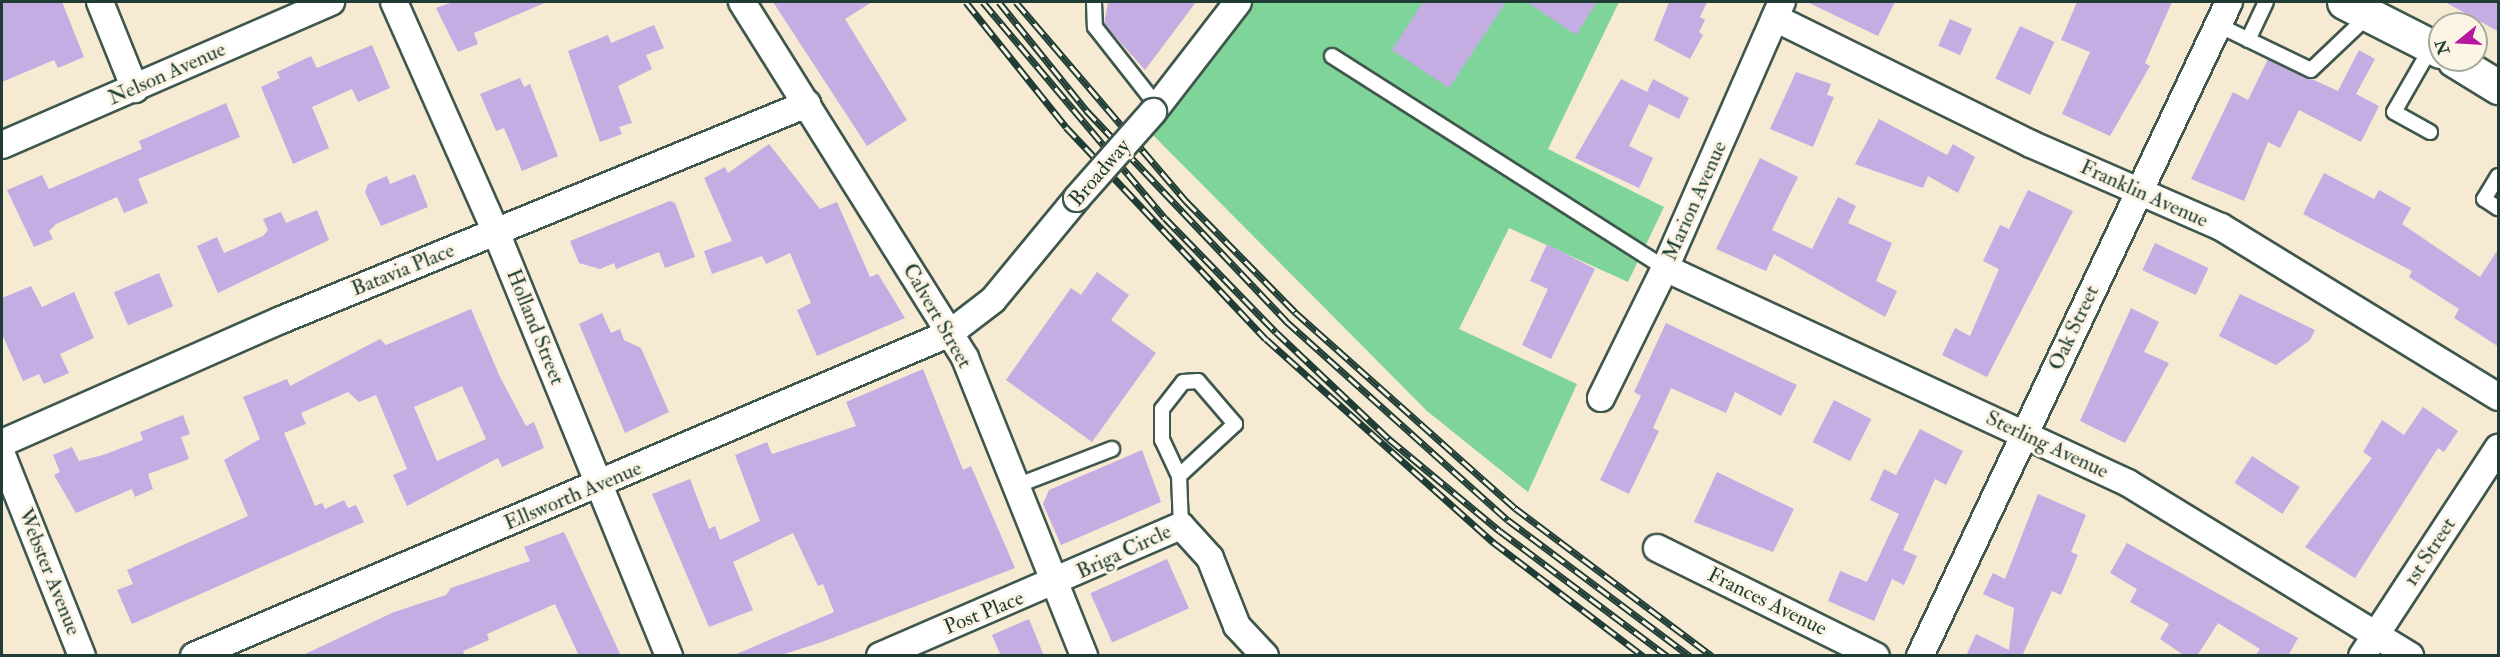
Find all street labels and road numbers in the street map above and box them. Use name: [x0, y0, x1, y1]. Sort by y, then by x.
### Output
street label: Nelson Avenue: [104, 37, 230, 111]
street label: Broadway: [1064, 134, 1136, 212]
street label: Marion Avenue: [1657, 137, 1733, 265]
street label: Franklin Avenue: [2076, 155, 2212, 233]
street label: Batavia Place: [348, 238, 458, 302]
street label: Calvert Street: [897, 259, 977, 373]
street label: Holland Street: [500, 266, 570, 388]
street label: Oak Street: [2043, 282, 2105, 374]
street label: Sterling Avenue: [1982, 406, 2112, 484]
street label: Ellsworth Avenue: [500, 456, 646, 536]
street label: Webster Avenue: [12, 505, 86, 639]
street label: 1st Street: [2399, 513, 2461, 591]
street label: Briga Circle: [1073, 519, 1175, 585]
street label: Frances Avenue: [1703, 562, 1831, 642]
street label: Post Place: [940, 586, 1028, 640]

